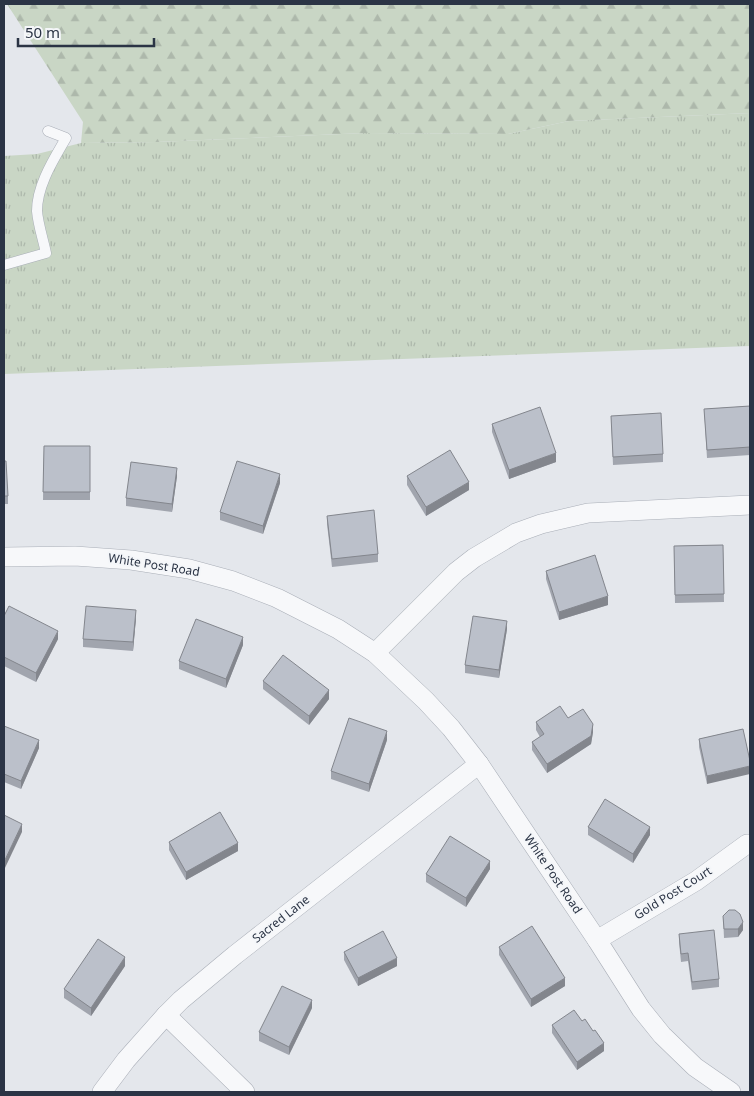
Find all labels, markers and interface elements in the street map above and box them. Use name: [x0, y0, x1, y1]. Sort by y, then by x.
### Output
scale bar: [18, 15, 154, 47]
text: 50 m: [25, 22, 60, 42]
street label: White Post Road: [107, 549, 201, 580]
street label: White Post Road: [521, 831, 586, 917]
street label: Gold Post Court: [631, 861, 715, 923]
street label: Sacred Lane: [249, 891, 313, 946]

